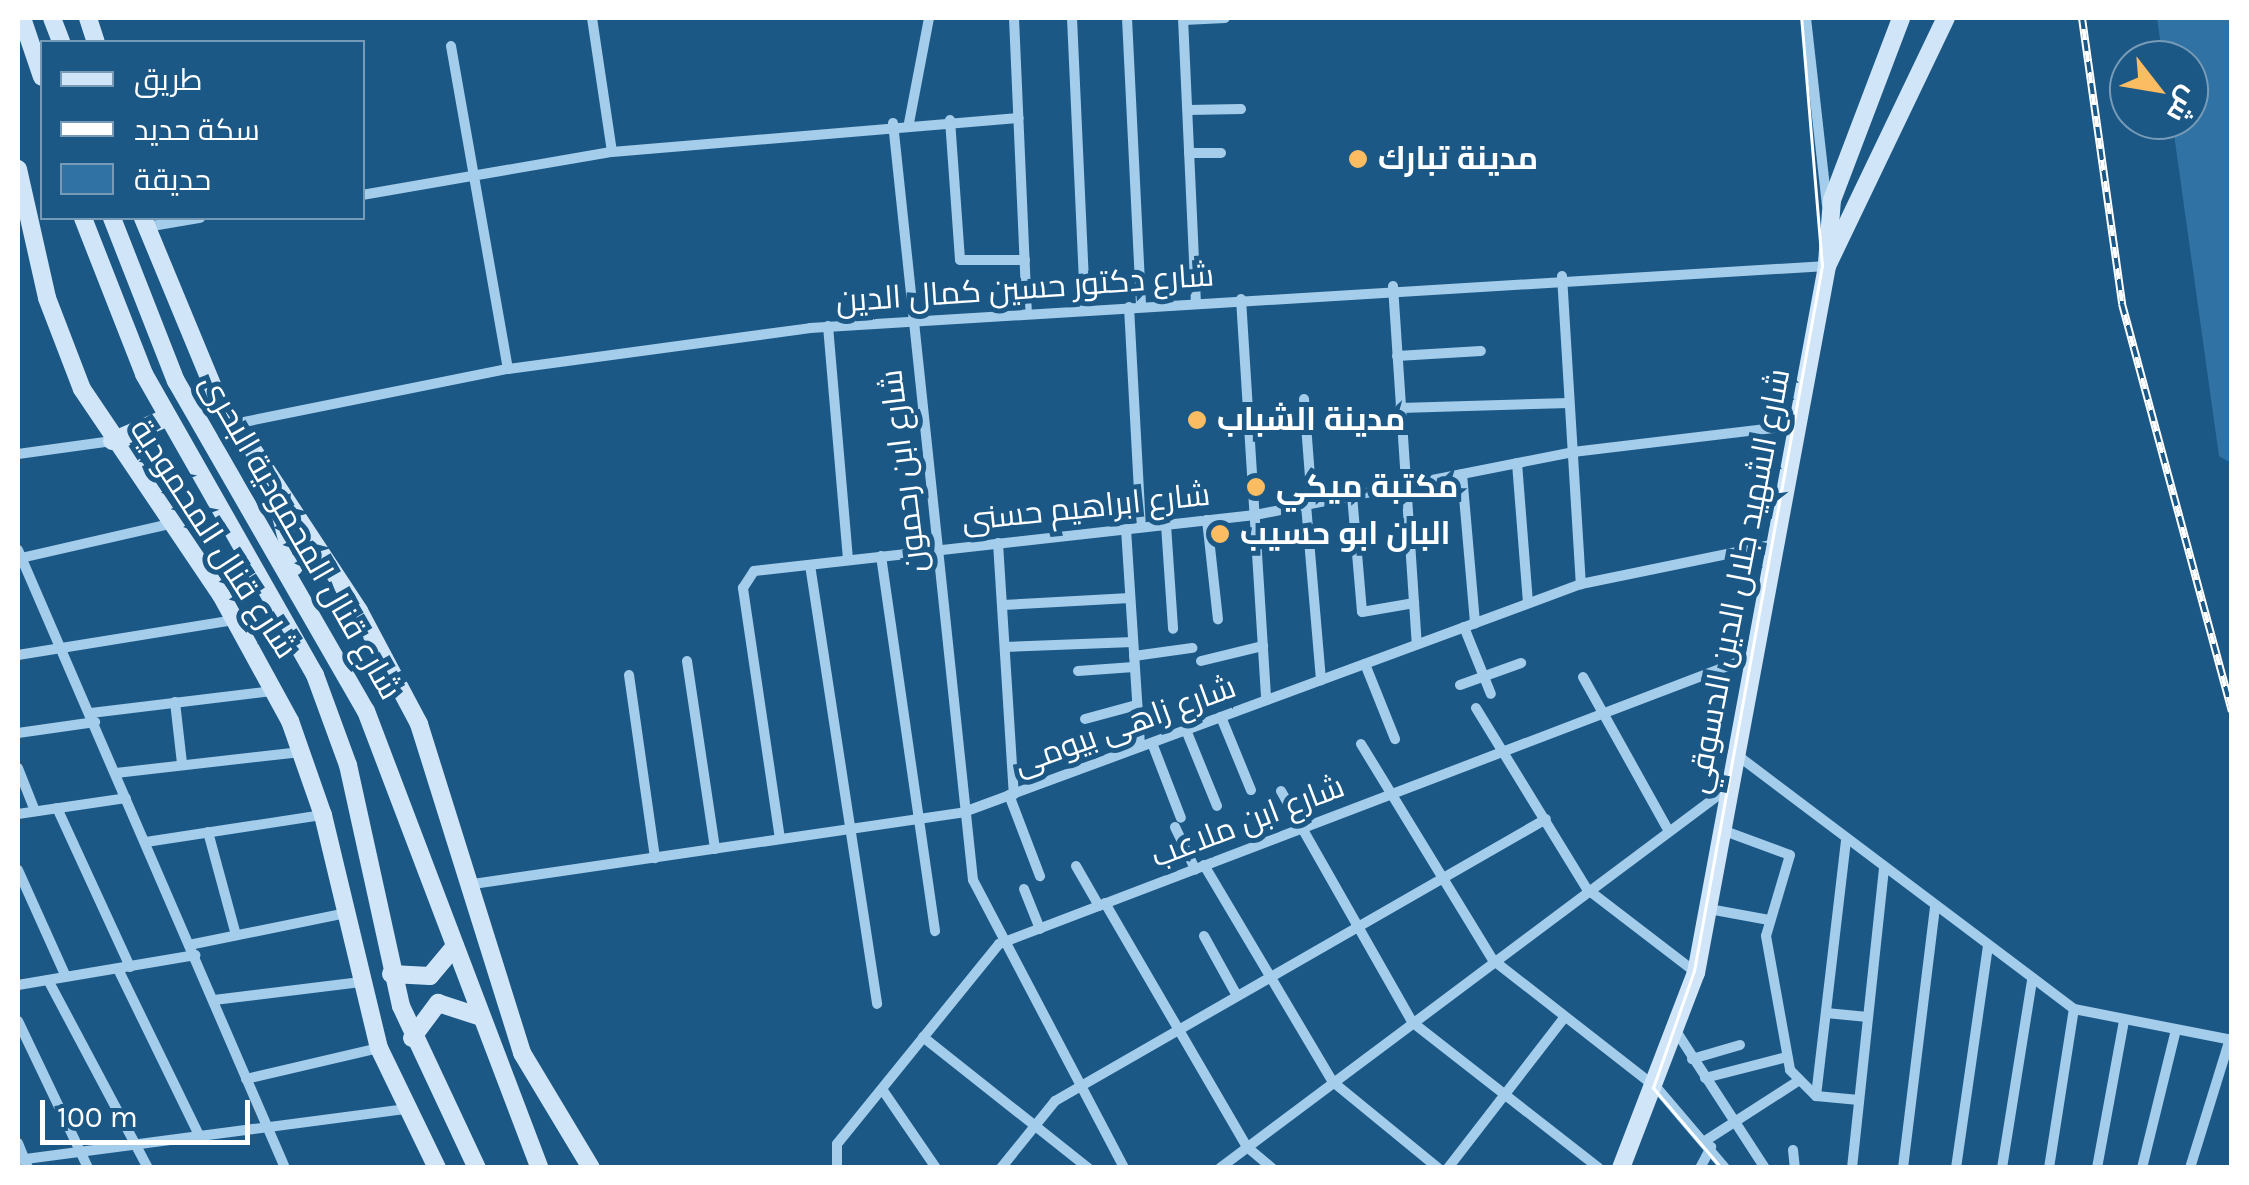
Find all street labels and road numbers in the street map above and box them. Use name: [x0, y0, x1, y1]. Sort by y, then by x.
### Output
street label: شارع دكتور حسين كمال الدين: [835, 257, 1215, 321]
street label: شارع الشهيد جلال الدين الدسوقي: [1679, 365, 1799, 797]
street label: شارع قنال المحمودية البحرى: [191, 367, 409, 707]
street label: شارع ابن رحمون: [872, 367, 936, 575]
street label: شارع قنال المحمودية: [121, 412, 305, 666]
street label: شارع ابراهيم حسنى: [960, 476, 1212, 540]
street label: شارع زاهى بيومى: [1009, 668, 1241, 784]
street label: شارع ابن ملاعب: [1146, 768, 1350, 876]

